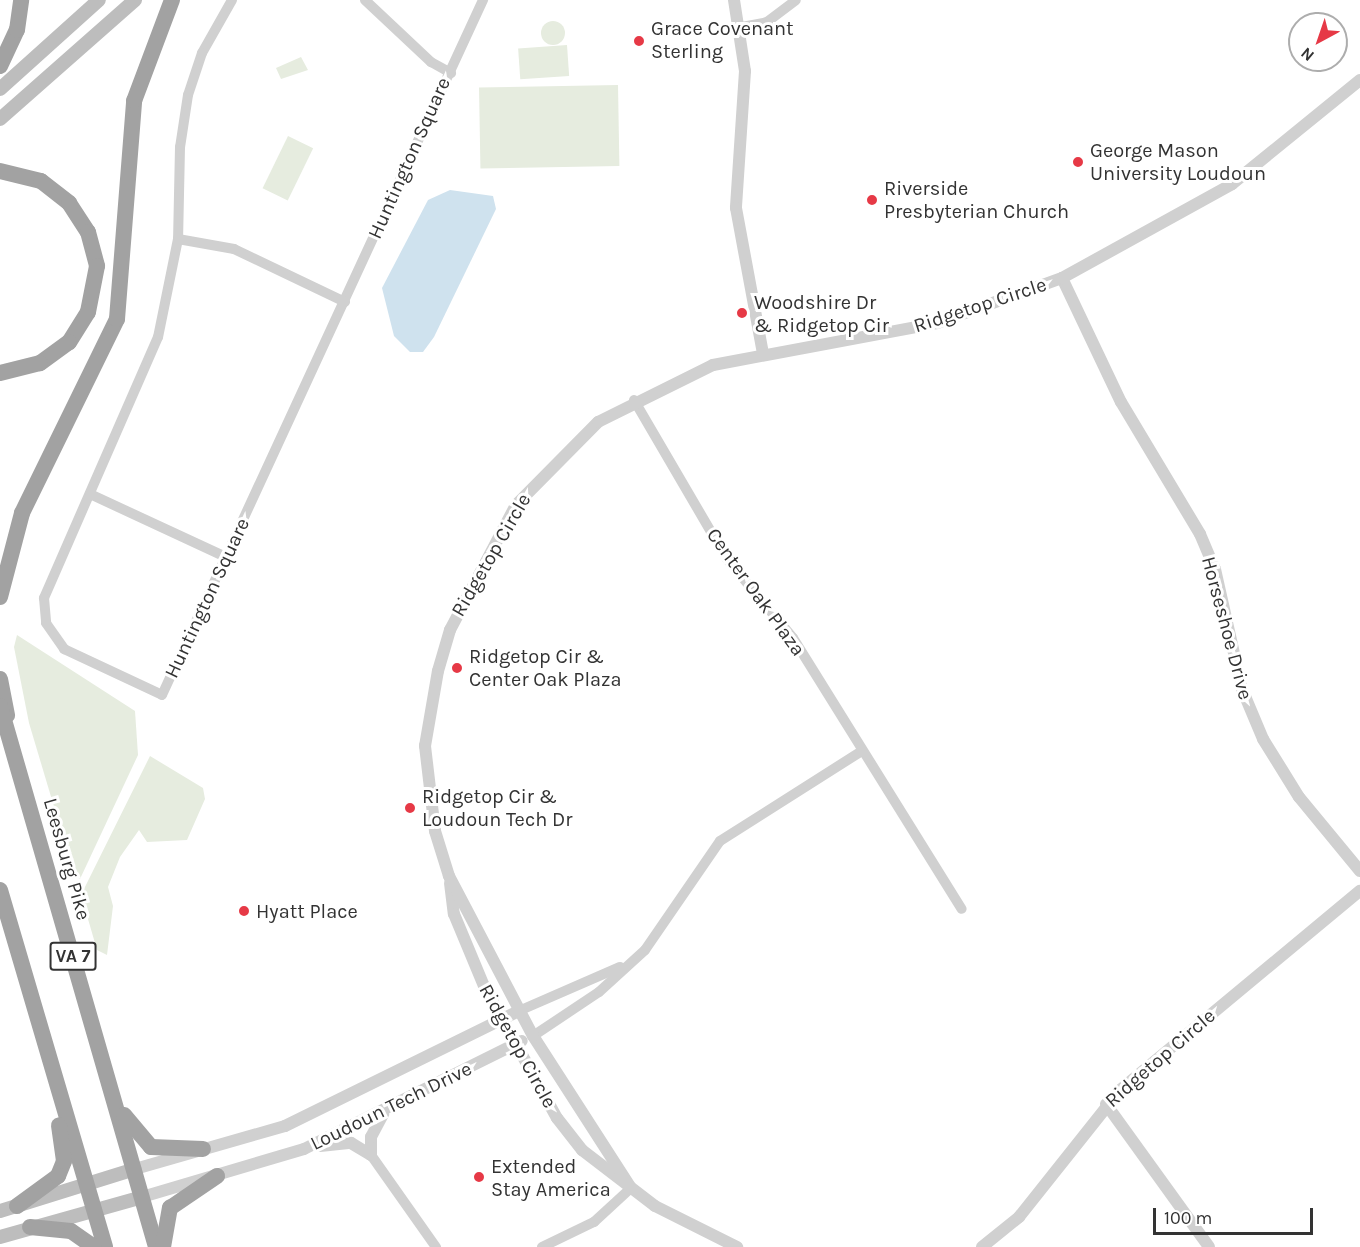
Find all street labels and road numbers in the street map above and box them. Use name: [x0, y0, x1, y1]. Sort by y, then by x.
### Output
street label: Huntington Square: [363, 74, 455, 242]
street label: Ridgetop Circle: [911, 272, 1049, 338]
street label: Ridgetop Circle: [446, 489, 536, 621]
street label: Huntington Square: [159, 514, 255, 682]
street label: Center Oak Plaza: [701, 523, 811, 661]
street label: Horseshoe Drive: [1196, 554, 1258, 702]
street label: Leesburg Pike: [38, 795, 96, 923]
road number: VA 7: [49, 941, 97, 971]
street label: Ridgetop Circle: [474, 980, 562, 1112]
street label: Ridgetop Circle: [1100, 1004, 1220, 1112]
street label: Loudoun Tech Drive: [306, 1056, 476, 1156]

